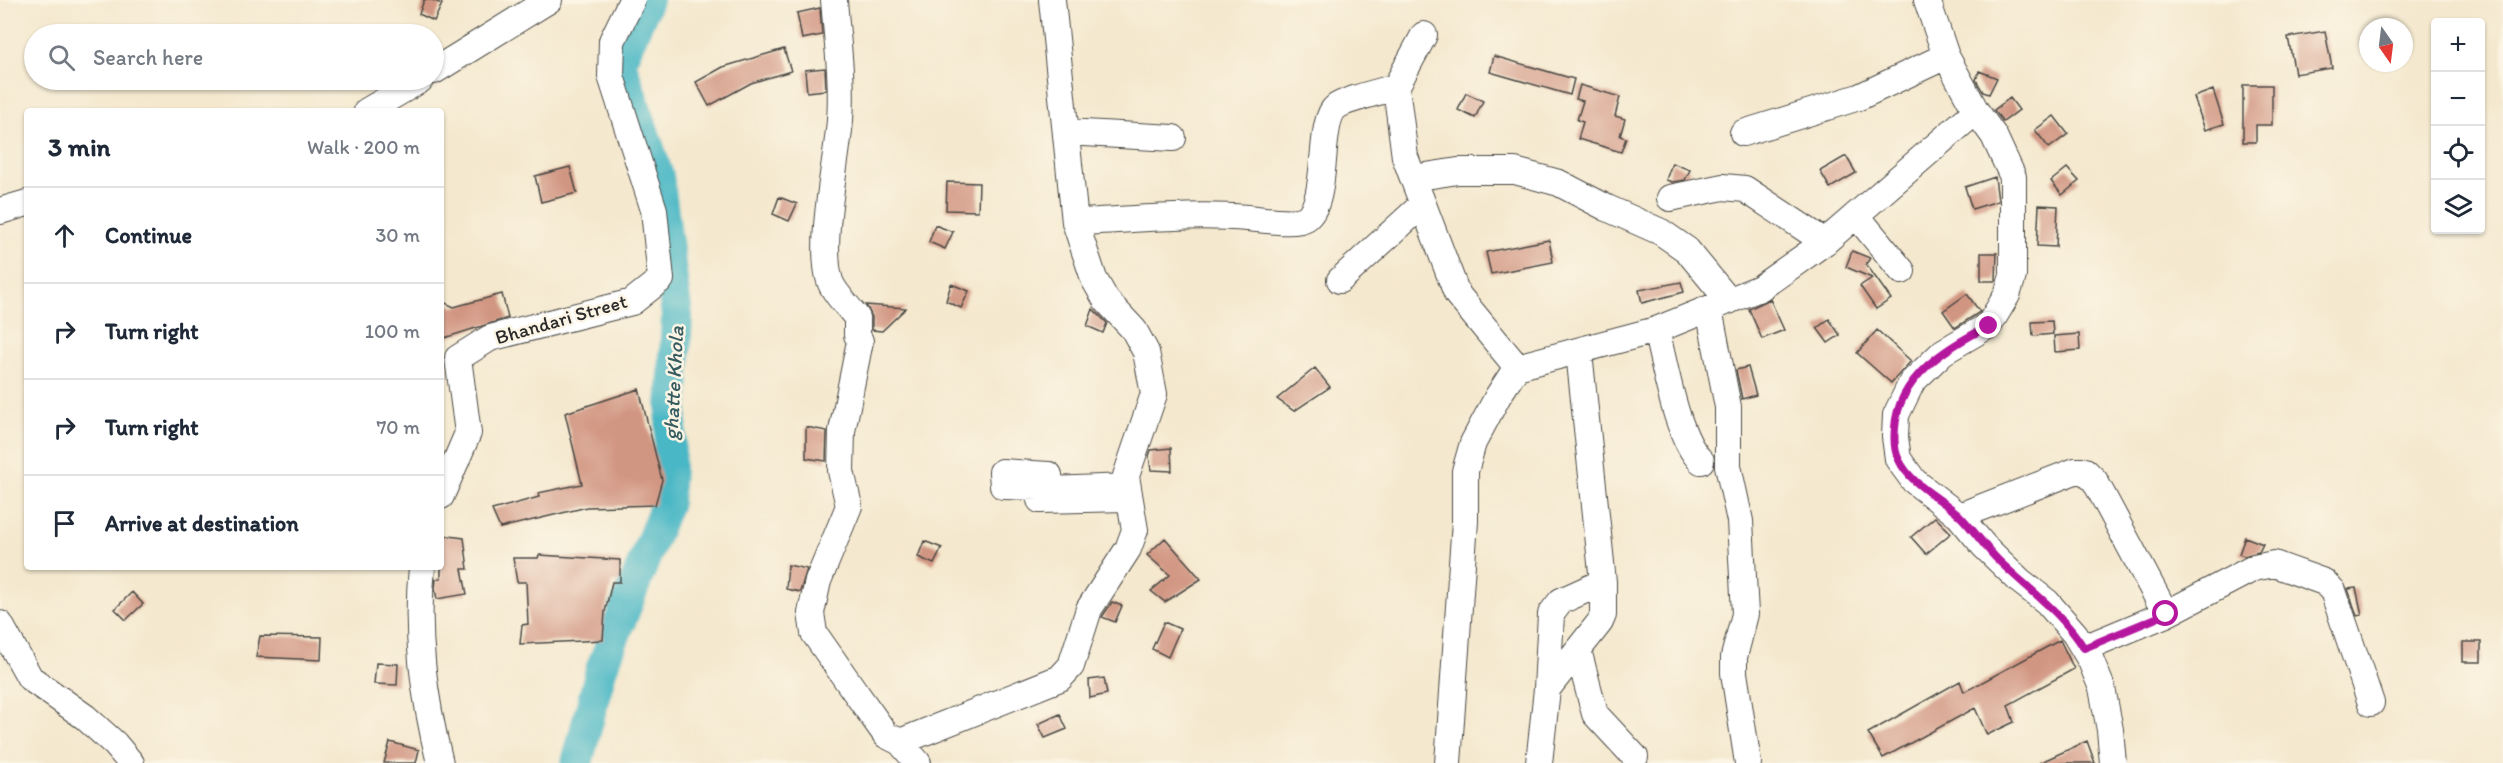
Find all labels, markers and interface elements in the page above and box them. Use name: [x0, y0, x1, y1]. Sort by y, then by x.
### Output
north arrow: [2359, 18, 2413, 72]
map controls: [2431, 18, 2485, 234]
button: +: [2431, 18, 2485, 72]
search box: [24, 24, 444, 90]
icon: search: [45, 41, 78, 74]
text: Search here: [93, 44, 203, 71]
button: −: [2431, 72, 2485, 126]
button: locate: [2431, 126, 2485, 180]
text: 3 min: [48, 131, 110, 163]
text: Walk · 200 m: [307, 135, 420, 159]
button: layers: [2431, 180, 2485, 234]
icon: ahead: [48, 219, 81, 252]
text: Continue: [105, 222, 192, 249]
text: 30 m: [375, 223, 420, 247]
street label: Bhandari Street: [492, 289, 630, 349]
route end: [1975, 312, 2001, 338]
icon: right: [48, 315, 81, 348]
text: Turn right: [105, 318, 199, 345]
text: 100 m: [365, 319, 420, 343]
water label: ghatte Khola: [658, 325, 688, 441]
icon: right: [48, 411, 81, 444]
text: Turn right: [105, 414, 199, 441]
text: 70 m: [376, 415, 420, 439]
icon: arrive: [48, 507, 81, 540]
text: Arrive at destination: [105, 510, 299, 537]
route start: [2152, 600, 2178, 626]

